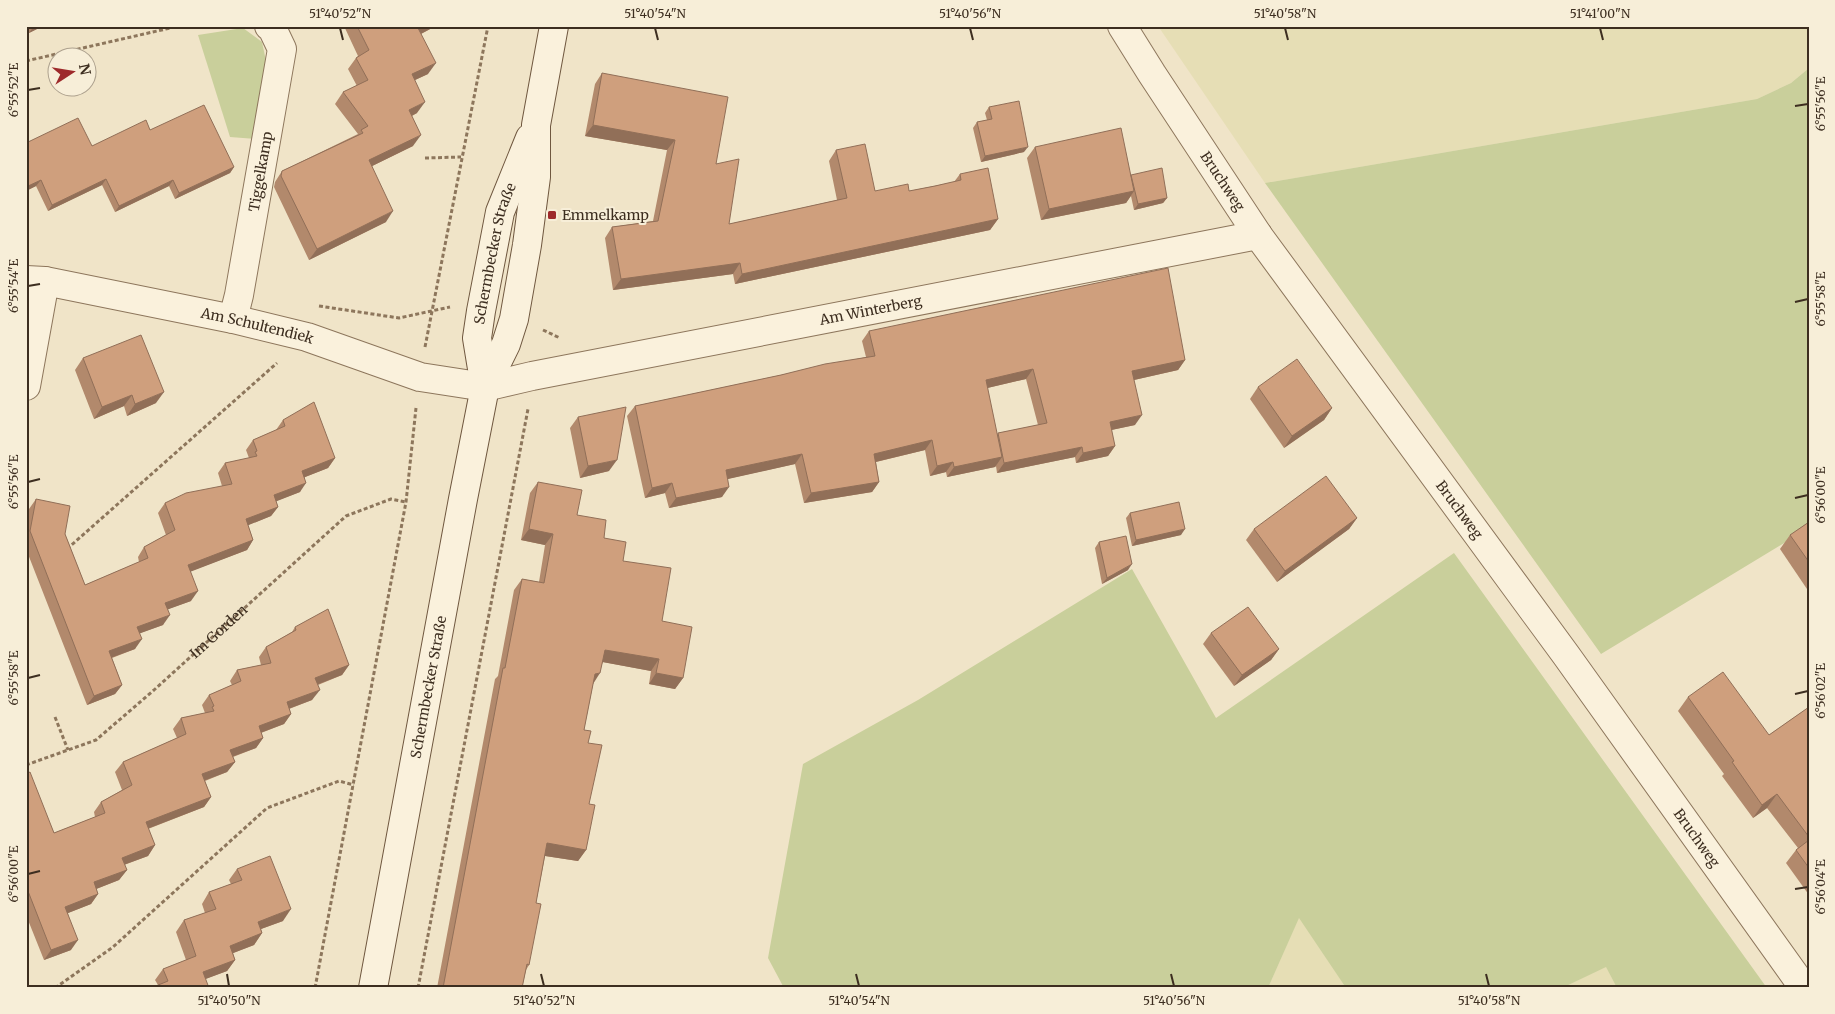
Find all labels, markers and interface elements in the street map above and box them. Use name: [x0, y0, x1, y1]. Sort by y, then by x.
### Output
text: 51°40'52"N: [309, 6, 372, 21]
text: 51°40'54"N: [624, 6, 687, 21]
text: 51°40'56"N: [939, 6, 1002, 21]
text: 51°40'58"N: [1254, 6, 1317, 21]
text: 51°41'00"N: [1570, 6, 1631, 21]
north arrow: [48, 48, 98, 98]
text: 6°55'52"E: [6, 62, 21, 117]
text: N: [75, 62, 95, 77]
text: 6°55'56"E: [1813, 76, 1828, 131]
street label: Tiggelkamp: [245, 130, 277, 213]
street label: Bruchweg: [1196, 148, 1249, 215]
street label: Schermbecker Straße: [470, 180, 520, 326]
place label: Emmelkamp: [562, 206, 649, 224]
marker: Emmelkamp: [546, 209, 558, 221]
text: 6°55'54"E: [6, 259, 21, 313]
text: 6°55'58"E: [1813, 271, 1828, 326]
street label: Am Winterberg: [817, 291, 924, 329]
street label: Am Schultendiek: [198, 304, 316, 348]
text: 6°55'56"E: [6, 454, 21, 509]
text: 6°56'00"E: [1813, 466, 1828, 523]
street label: Bruchweg: [1432, 477, 1487, 543]
street label: Im Gorden: [186, 601, 251, 662]
street label: Schermbecker Straße: [406, 614, 450, 760]
text: 6°55'58"E: [6, 650, 21, 705]
text: 6°56'02"E: [1813, 663, 1828, 719]
street label: Bruchweg: [1670, 805, 1724, 871]
text: 6°56'00"E: [6, 845, 21, 902]
text: 6°56'04"E: [1813, 859, 1828, 915]
text: 51°40'50"N: [197, 993, 261, 1008]
text: 51°40'52"N: [513, 993, 576, 1008]
text: 51°40'54"N: [828, 993, 891, 1008]
text: 51°40'56"N: [1143, 993, 1206, 1008]
text: 51°40'58"N: [1458, 993, 1521, 1008]

